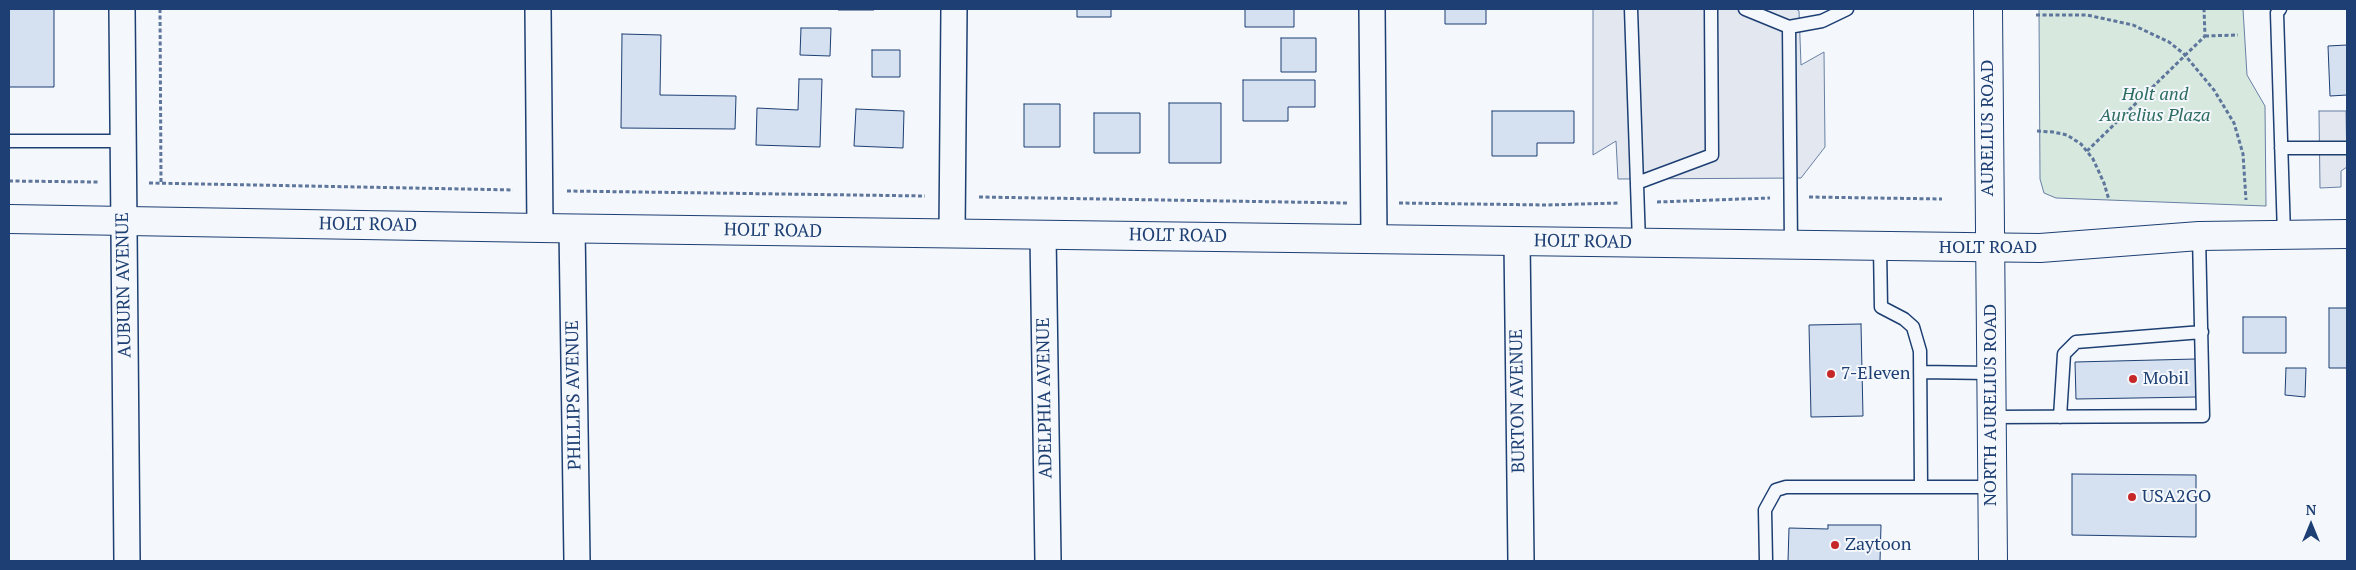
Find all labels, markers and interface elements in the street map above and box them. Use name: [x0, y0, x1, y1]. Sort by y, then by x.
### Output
street label: AURELIUS ROAD: [1977, 60, 1999, 196]
park label: Holt and Aurelius Plaza: [2100, 84, 2210, 126]
street label: AUBURN AVENUE: [112, 212, 136, 358]
street label: HOLT ROAD: [319, 213, 417, 237]
street label: HOLT ROAD: [724, 219, 822, 243]
street label: HOLT ROAD: [1129, 224, 1227, 248]
street label: HOLT ROAD: [1534, 230, 1632, 254]
street label: HOLT ROAD: [1939, 237, 2037, 259]
street label: NORTH AURELIUS ROAD: [1980, 304, 2002, 506]
street label: ADELPHIA AVENUE: [1033, 317, 1057, 479]
street label: PHILLIPS AVENUE: [562, 320, 586, 470]
street label: BURTON AVENUE: [1506, 329, 1530, 473]
place label: 7-Eleven: [1841, 363, 1910, 385]
marker: 7-Eleven: [1825, 368, 1837, 380]
place label: Mobil: [2143, 368, 2189, 390]
marker: Mobil: [2127, 373, 2139, 385]
place label: USA2GO: [2142, 486, 2211, 508]
marker: USA2GO: [2126, 491, 2138, 503]
north arrow: [2286, 500, 2336, 550]
text: N: [2306, 500, 2316, 519]
place label: Zaytoon: [1845, 534, 1911, 556]
marker: Zaytoon: [1829, 539, 1841, 551]

